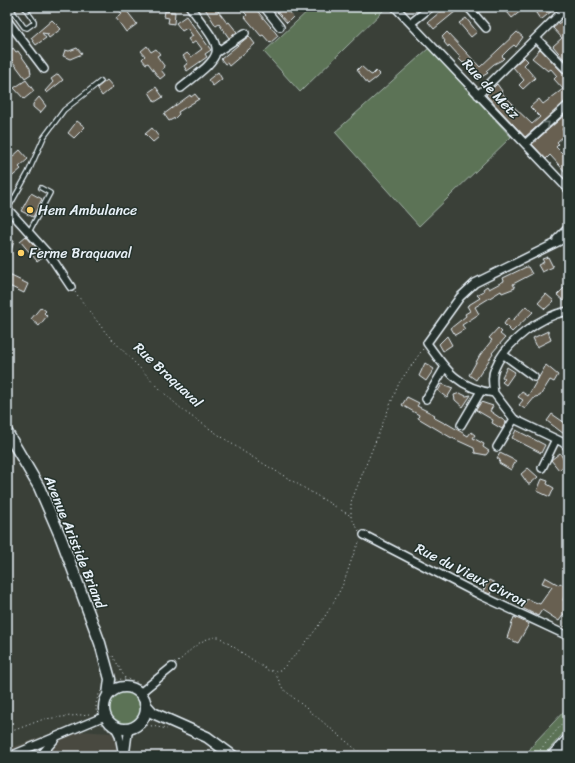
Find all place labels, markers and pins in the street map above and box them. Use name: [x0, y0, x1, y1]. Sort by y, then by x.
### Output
place label: Hem Ambulance: [38, 198, 137, 223]
marker: Hem Ambulance: [25, 205, 35, 215]
place label: Ferme Braquaval: [29, 241, 133, 266]
marker: Ferme Braquaval: [16, 248, 26, 258]

